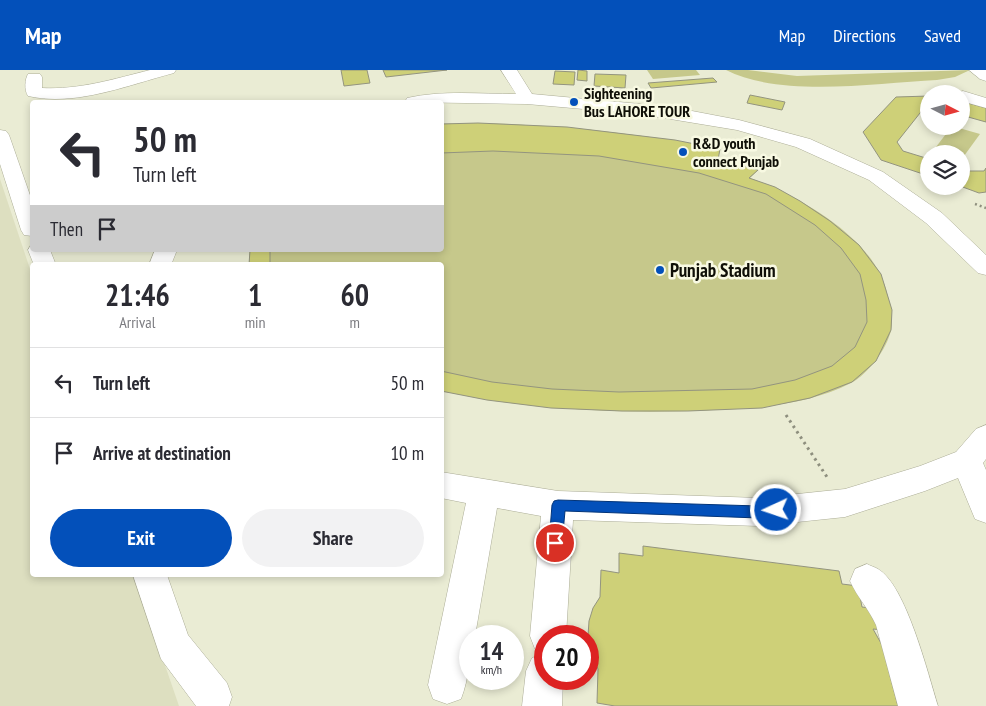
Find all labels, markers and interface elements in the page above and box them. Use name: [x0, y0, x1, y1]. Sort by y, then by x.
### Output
text: Map: [25, 20, 62, 51]
text: Map: [779, 24, 805, 47]
text: Directions: [833, 24, 896, 47]
text: Saved: [924, 24, 961, 47]
place label: Sighteening Bus LAHORE TOUR: [584, 83, 690, 121]
north arrow: [920, 85, 970, 135]
map controls: [920, 85, 970, 195]
marker: Sighteening Bus LAHORE TOUR: [568, 96, 580, 108]
text: 50 m: [133, 116, 197, 162]
icon: left: [50, 120, 115, 185]
place label: R&D youth connect Punjab: [693, 133, 779, 171]
button: layers: [920, 145, 970, 195]
marker: R&D youth connect Punjab: [677, 146, 689, 158]
text: Turn left: [133, 160, 197, 188]
icon: arrive: [93, 215, 121, 243]
text: Then: [50, 217, 83, 241]
place label: Punjab Stadium: [670, 258, 776, 282]
marker: Punjab Stadium: [654, 264, 666, 276]
text: 21:46: [105, 275, 170, 314]
text: 1: [248, 275, 262, 314]
text: 60: [340, 275, 369, 314]
text: Arrival: [119, 312, 155, 332]
text: min: [245, 312, 266, 332]
text: m: [350, 312, 360, 332]
icon: left: [50, 369, 78, 397]
text: Turn left: [93, 371, 150, 395]
text: 50 m: [391, 371, 424, 395]
icon: arrive: [50, 439, 78, 467]
text: Arrive at destination: [93, 441, 231, 465]
text: 10 m: [391, 441, 424, 465]
position arrow: [749, 483, 801, 535]
button: Exit: [50, 509, 232, 567]
button: Share: [242, 509, 424, 567]
pin: [534, 522, 576, 564]
icon: arrive: [541, 529, 569, 557]
speed limit sign: 20: [534, 625, 599, 690]
text: 14: [480, 635, 503, 667]
text: km/h: [481, 662, 502, 677]

